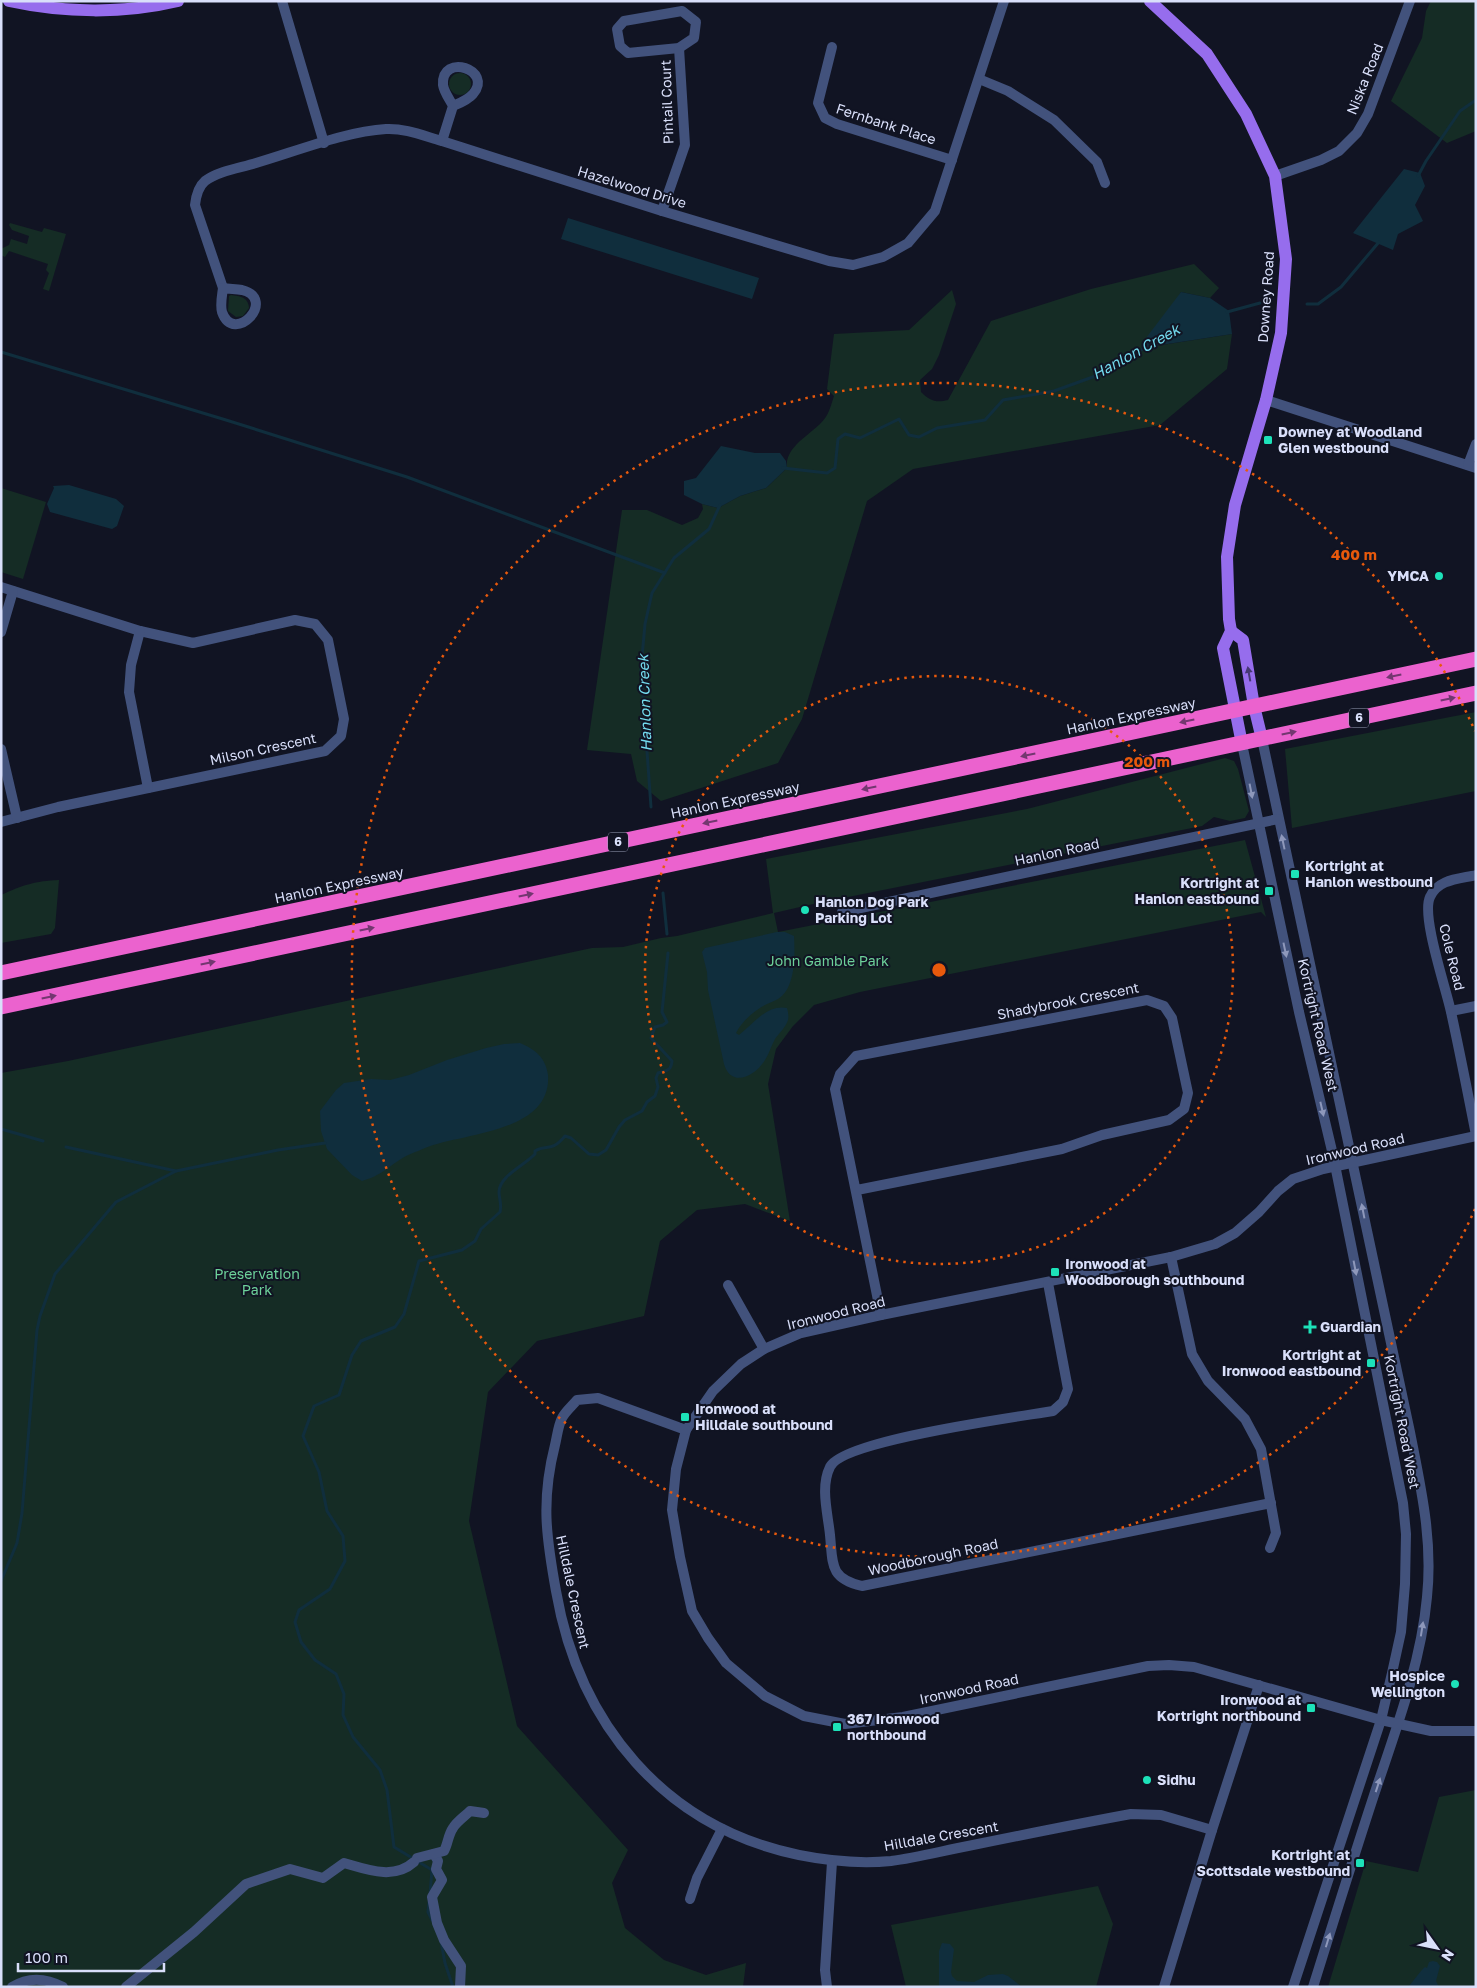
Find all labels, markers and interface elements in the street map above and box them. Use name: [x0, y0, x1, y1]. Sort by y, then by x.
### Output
street label: Niska Road: [1343, 41, 1387, 117]
street label: Pintail Court: [657, 60, 676, 144]
street label: Fernbank Place: [834, 99, 938, 148]
street label: Hazelwood Drive: [576, 162, 689, 211]
street label: Downey Road: [1254, 251, 1277, 343]
water label: Hanlon Creek: [1089, 319, 1184, 383]
place label: Downey at Woodland Glen westbound: [1278, 423, 1422, 456]
marker: Downey at Woodland Glen westbound: [1262, 434, 1274, 446]
text: 400 m: [1331, 545, 1377, 563]
place label: YMCA: [1387, 567, 1429, 584]
marker: YMCA: [1433, 570, 1445, 582]
water label: Hanlon Creek: [633, 652, 655, 752]
one-way arrow: [1245, 666, 1253, 682]
one-way arrow: [1385, 673, 1401, 681]
street label: Hanlon Expressway: [1065, 693, 1197, 738]
one-way arrow: [1441, 695, 1456, 703]
road number: 6: [1349, 708, 1369, 728]
one-way arrow: [1179, 717, 1194, 725]
street label: Milson Crescent: [208, 729, 318, 768]
one-way arrow: [1282, 729, 1297, 737]
one-way arrow: [1019, 751, 1035, 759]
text: 200 m: [1124, 752, 1170, 770]
street label: Hanlon Expressway: [669, 777, 801, 822]
one-way arrow: [1247, 784, 1255, 799]
one-way arrow: [860, 785, 876, 793]
one-way arrow: [702, 818, 717, 826]
road number: 6: [608, 832, 628, 852]
street label: Hanlon Road: [1013, 834, 1101, 869]
one-way arrow: [1278, 834, 1286, 850]
place label: Kortright at Hanlon westbound: [1305, 857, 1433, 890]
street label: Hanlon Expressway: [273, 862, 405, 907]
marker: Kortright at Hanlon westbound: [1289, 868, 1301, 880]
place label: Kortright at Hanlon eastbound: [1135, 874, 1259, 907]
marker: Kortright at Hanlon eastbound: [1263, 885, 1275, 897]
one-way arrow: [518, 891, 534, 899]
place label: Hanlon Dog Park Parking Lot: [815, 893, 929, 926]
marker: Hanlon Dog Park Parking Lot: [799, 904, 811, 916]
street label: Cole Road: [1436, 922, 1469, 992]
one-way arrow: [359, 925, 374, 933]
one-way arrow: [1281, 943, 1289, 958]
park label: John Gamble Park: [767, 952, 889, 969]
street label: Kortright Road West: [1295, 957, 1342, 1093]
one-way arrow: [200, 959, 215, 967]
centre of rings: [930, 961, 948, 979]
street label: Shadybrook Crescent: [995, 978, 1140, 1023]
one-way arrow: [41, 993, 56, 1001]
one-way arrow: [1318, 1101, 1326, 1116]
street label: Ironwood Road: [1304, 1129, 1406, 1168]
one-way arrow: [1358, 1203, 1366, 1219]
place label: Ironwood at Woodborough southbound: [1065, 1255, 1244, 1288]
one-way arrow: [1351, 1260, 1359, 1275]
park label: Preservation Park: [214, 1265, 300, 1298]
marker: Ironwood at Woodborough southbound: [1049, 1266, 1061, 1278]
street label: Ironwood Road: [785, 1292, 887, 1333]
place label: Guardian: [1320, 1318, 1381, 1335]
marker: Guardian: [1304, 1321, 1316, 1333]
place label: Kortright at Ironwood eastbound: [1222, 1346, 1361, 1379]
street label: Kortright Road West: [1381, 1353, 1424, 1490]
marker: Kortright at Ironwood eastbound: [1365, 1357, 1377, 1369]
place label: Ironwood at Hilldale southbound: [695, 1400, 833, 1433]
marker: Ironwood at Hilldale southbound: [679, 1411, 691, 1423]
street label: Hilldale Crescent: [553, 1533, 594, 1650]
street label: Woodborough Road: [866, 1534, 999, 1579]
one-way arrow: [1418, 1621, 1426, 1637]
place label: Hospice Wellington: [1371, 1667, 1445, 1700]
street label: Ironwood Road: [918, 1670, 1020, 1707]
marker: Hospice Wellington: [1449, 1678, 1461, 1690]
place label: Ironwood at Kortright northbound: [1157, 1691, 1301, 1724]
marker: Ironwood at Kortright northbound: [1305, 1702, 1317, 1714]
place label: 367 Ironwood northbound: [847, 1710, 939, 1743]
marker: 367 Ironwood northbound: [831, 1721, 843, 1733]
place label: Sidhu: [1157, 1771, 1196, 1788]
marker: Sidhu: [1141, 1774, 1153, 1786]
one-way arrow: [1374, 1778, 1382, 1793]
street label: Hilldale Crescent: [882, 1817, 999, 1854]
place label: Kortright at Scottsdale westbound: [1197, 1846, 1350, 1879]
marker: Kortright at Scottsdale westbound: [1354, 1857, 1366, 1869]
north arrow: [1412, 1923, 1462, 1973]
one-way arrow: [1324, 1933, 1332, 1948]
scale bar: [18, 1940, 164, 1972]
text: N: [1438, 1946, 1458, 1964]
text: 100 m: [25, 1948, 68, 1966]

